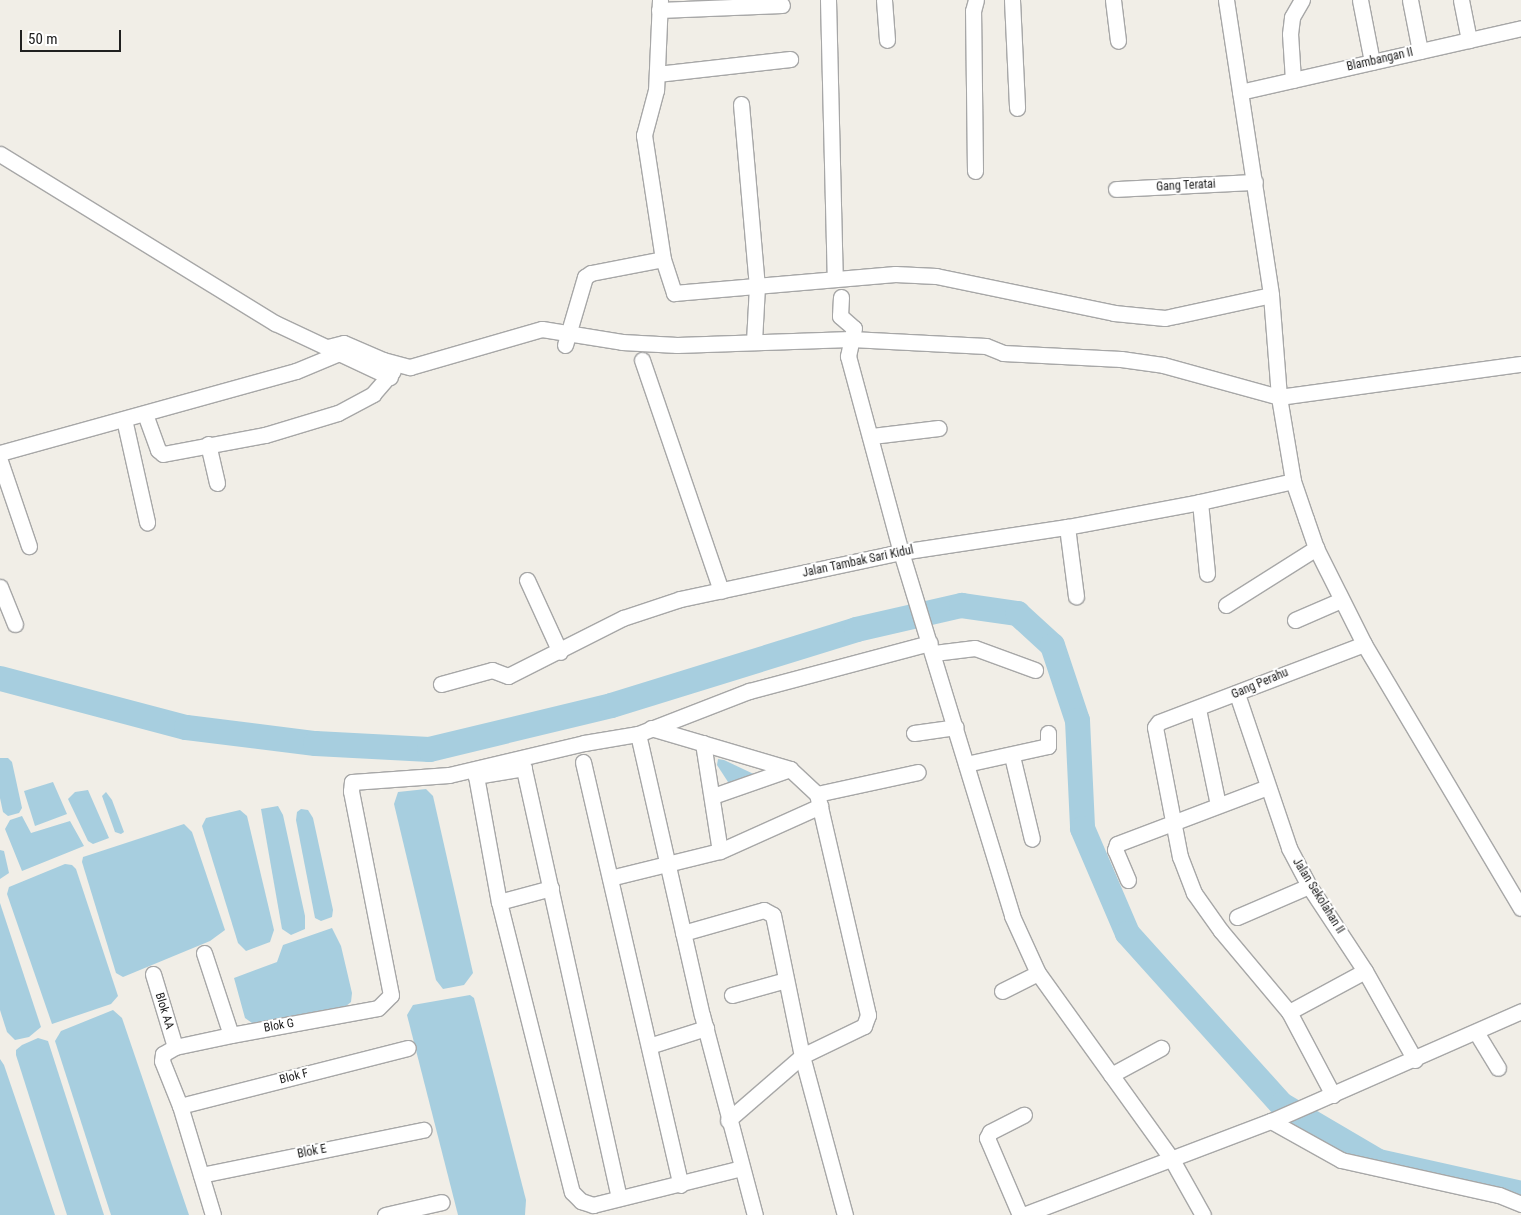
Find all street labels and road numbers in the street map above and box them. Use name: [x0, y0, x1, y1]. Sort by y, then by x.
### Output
street label: Blambangan II: [1345, 45, 1415, 75]
street label: Gang Teratai: [1156, 177, 1216, 195]
street label: Jalan Tambak Sari Kidul: [801, 543, 915, 581]
street label: Gang Perahu: [1229, 666, 1291, 702]
street label: Jalan Sekolahan II: [1289, 856, 1347, 936]
street label: Blok AA: [152, 991, 176, 1031]
street label: Blok G: [263, 1016, 295, 1036]
street label: Blok F: [278, 1066, 310, 1088]
street label: Blok E: [296, 1142, 328, 1162]

